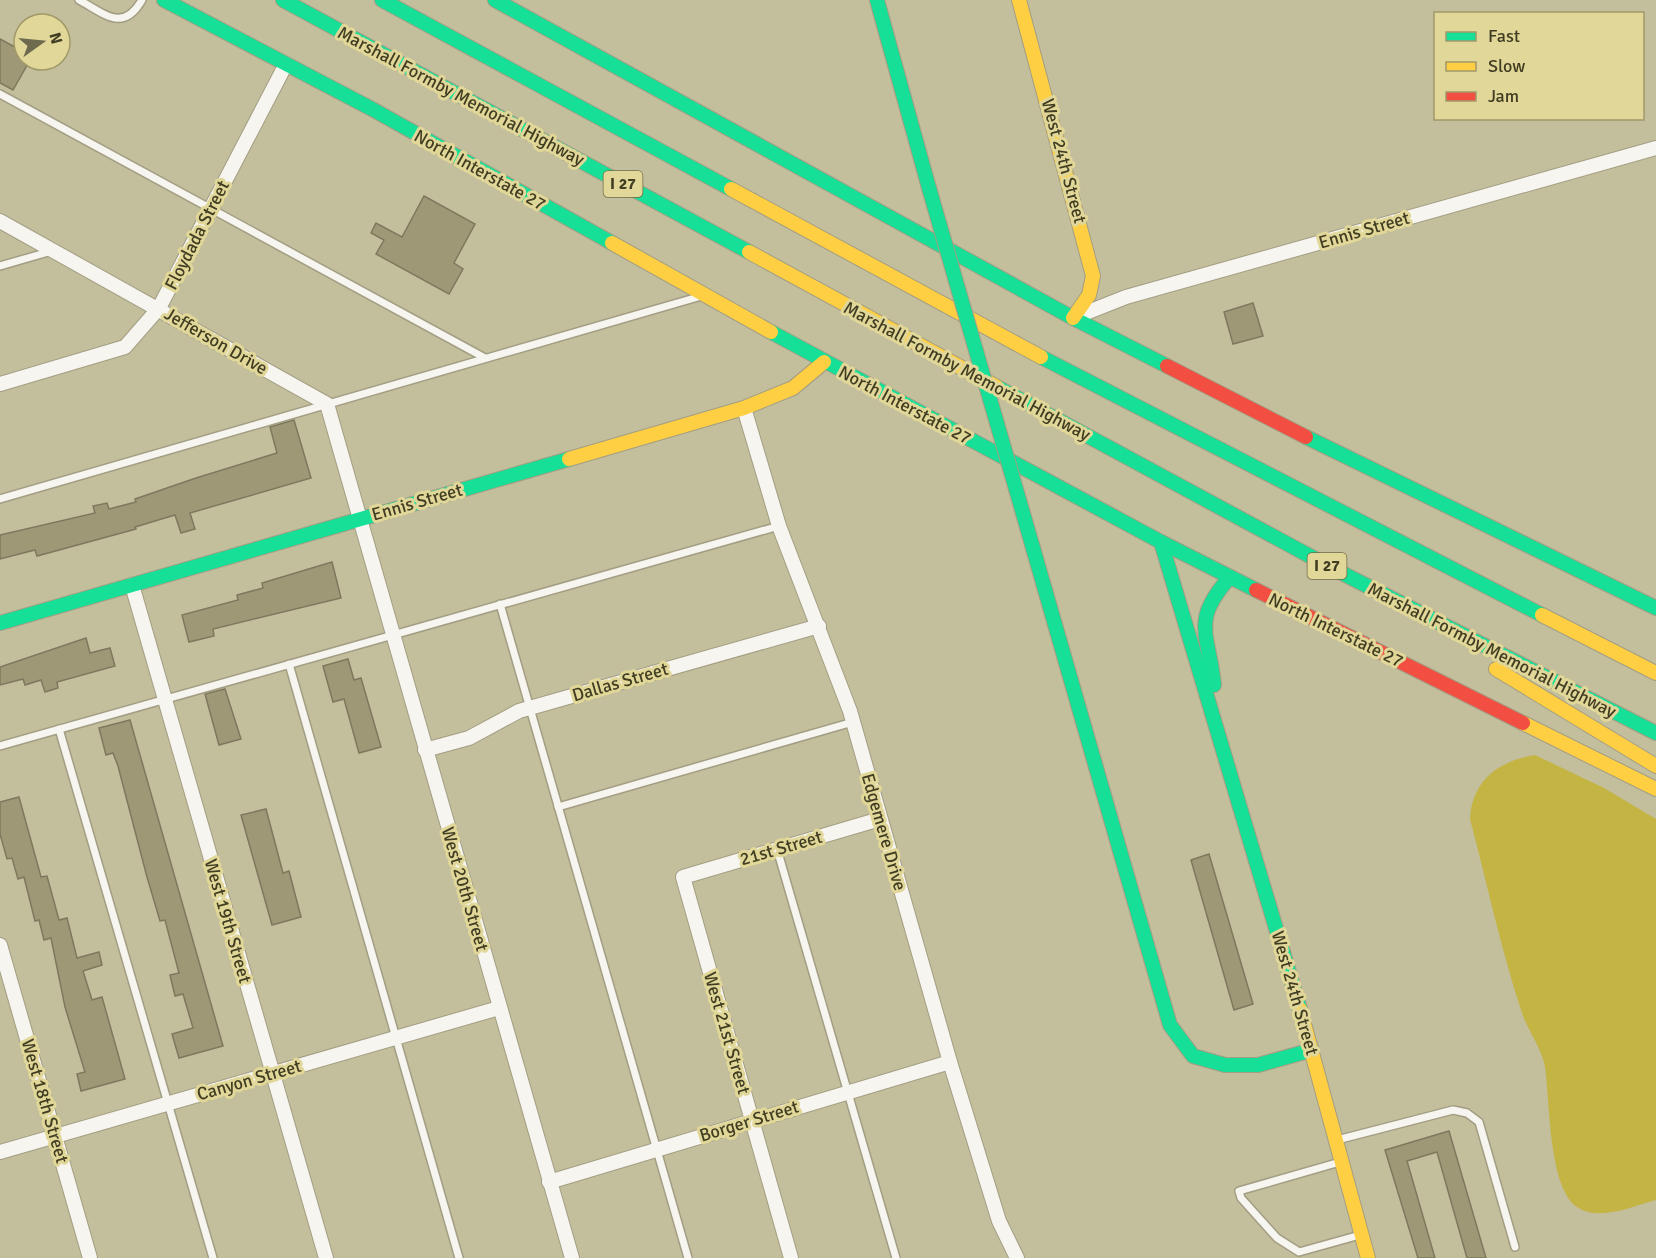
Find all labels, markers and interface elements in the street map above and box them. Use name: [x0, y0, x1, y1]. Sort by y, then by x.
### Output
north arrow: [12, 12, 72, 72]
legend: [1434, 12, 1644, 120]
street label: Marshall Formby Memorial Highway: [334, 21, 589, 171]
text: Fast: [1488, 25, 1520, 47]
text: N: [44, 30, 67, 46]
text: Slow: [1488, 55, 1525, 77]
text: Jam: [1488, 85, 1519, 107]
street label: West 24th Street: [1037, 96, 1091, 226]
street label: North Interstate 27: [410, 125, 550, 215]
road number: I 27: [604, 171, 642, 197]
street label: Floydada Street: [160, 177, 234, 293]
street label: Ennis Street: [1316, 207, 1412, 253]
street label: Marshall Formby Memorial Highway: [840, 296, 1095, 446]
street label: Jefferson Drive: [161, 303, 271, 379]
street label: North Interstate 27: [835, 361, 975, 449]
street label: Ennis Street: [369, 479, 465, 525]
road number: I 27: [1308, 553, 1346, 579]
street label: Marshall Formby Memorial Highway: [1364, 578, 1621, 723]
street label: North Interstate 27: [1265, 588, 1407, 672]
street label: Dallas Street: [569, 658, 671, 706]
street label: Edgemere Drive: [857, 771, 911, 893]
street label: West 20th Street: [437, 824, 493, 954]
street label: 21st Street: [737, 826, 825, 870]
street label: West 19th Street: [200, 856, 256, 986]
street label: West 24th Street: [1267, 928, 1323, 1058]
street label: West 21st Street: [699, 969, 755, 1097]
street label: West 18th Street: [17, 1036, 73, 1166]
street label: Canyon Street: [194, 1055, 304, 1105]
street label: Borger Street: [697, 1095, 801, 1147]

